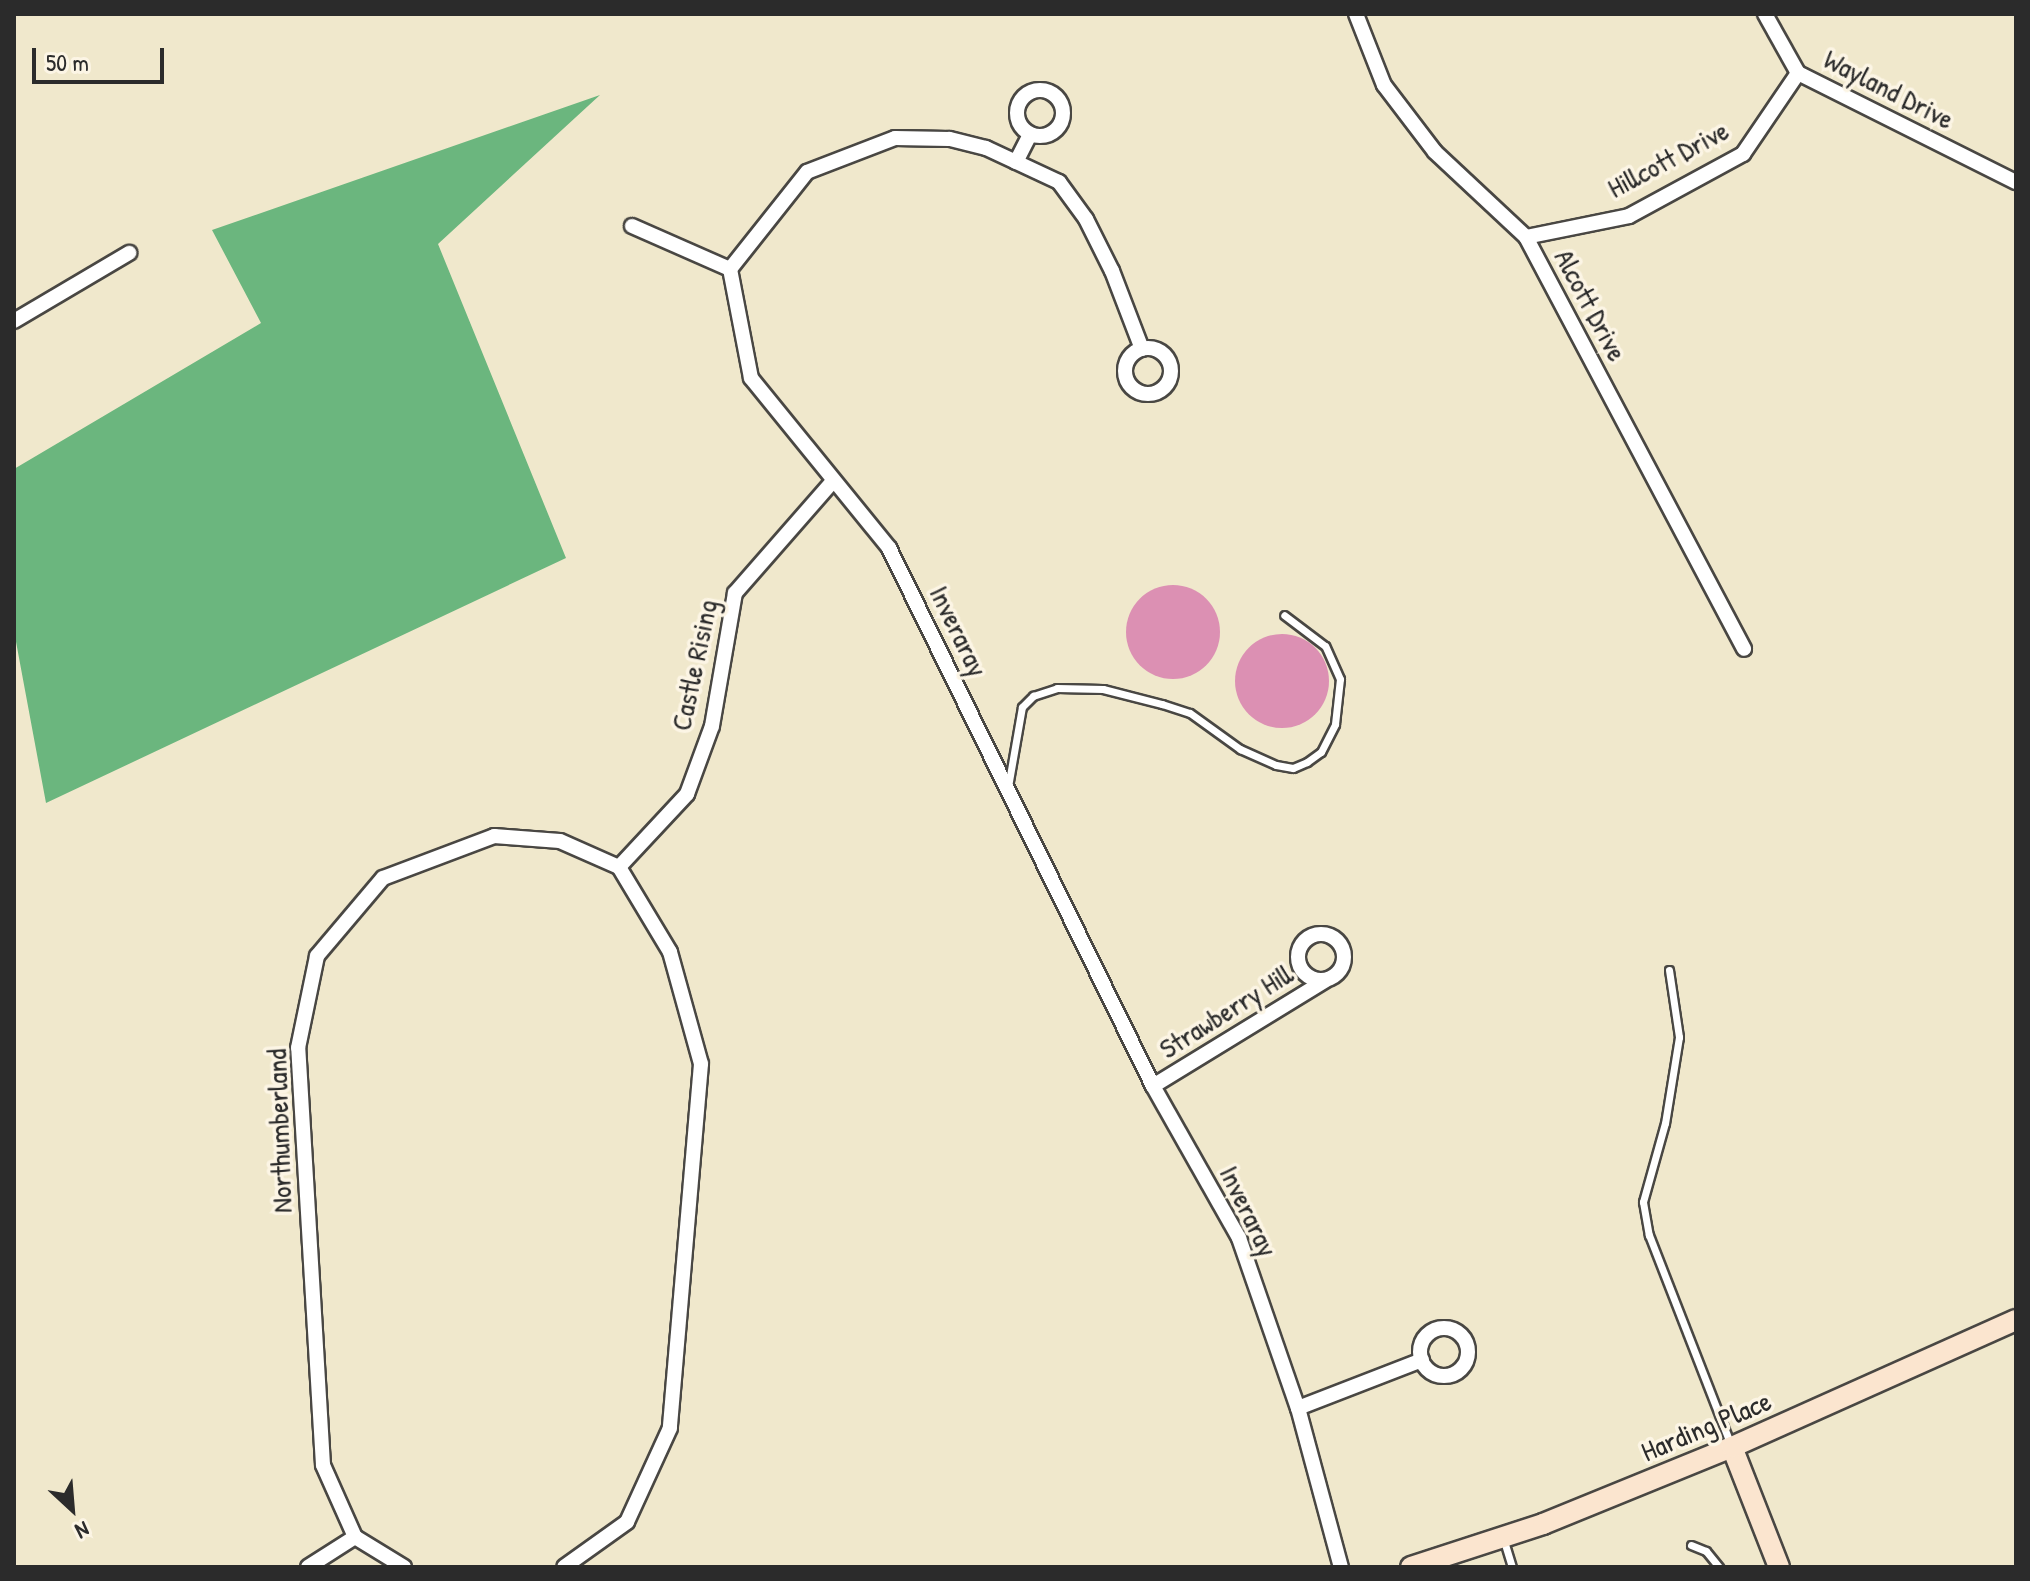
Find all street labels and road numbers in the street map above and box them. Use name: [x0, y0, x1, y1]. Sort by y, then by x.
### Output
street label: Wayland Drive: [1818, 42, 1960, 136]
street label: Hillcott Drive: [1602, 113, 1734, 205]
street label: Alcott Drive: [1548, 243, 1634, 367]
street label: Inveraray: [923, 580, 995, 682]
street label: Castle Rising: [664, 597, 724, 733]
street label: Strawberry Hill: [1153, 957, 1299, 1065]
street label: Northumberland: [259, 1048, 299, 1214]
street label: Inveraray: [1213, 1160, 1285, 1262]
street label: Harding Place: [1636, 1384, 1776, 1468]

